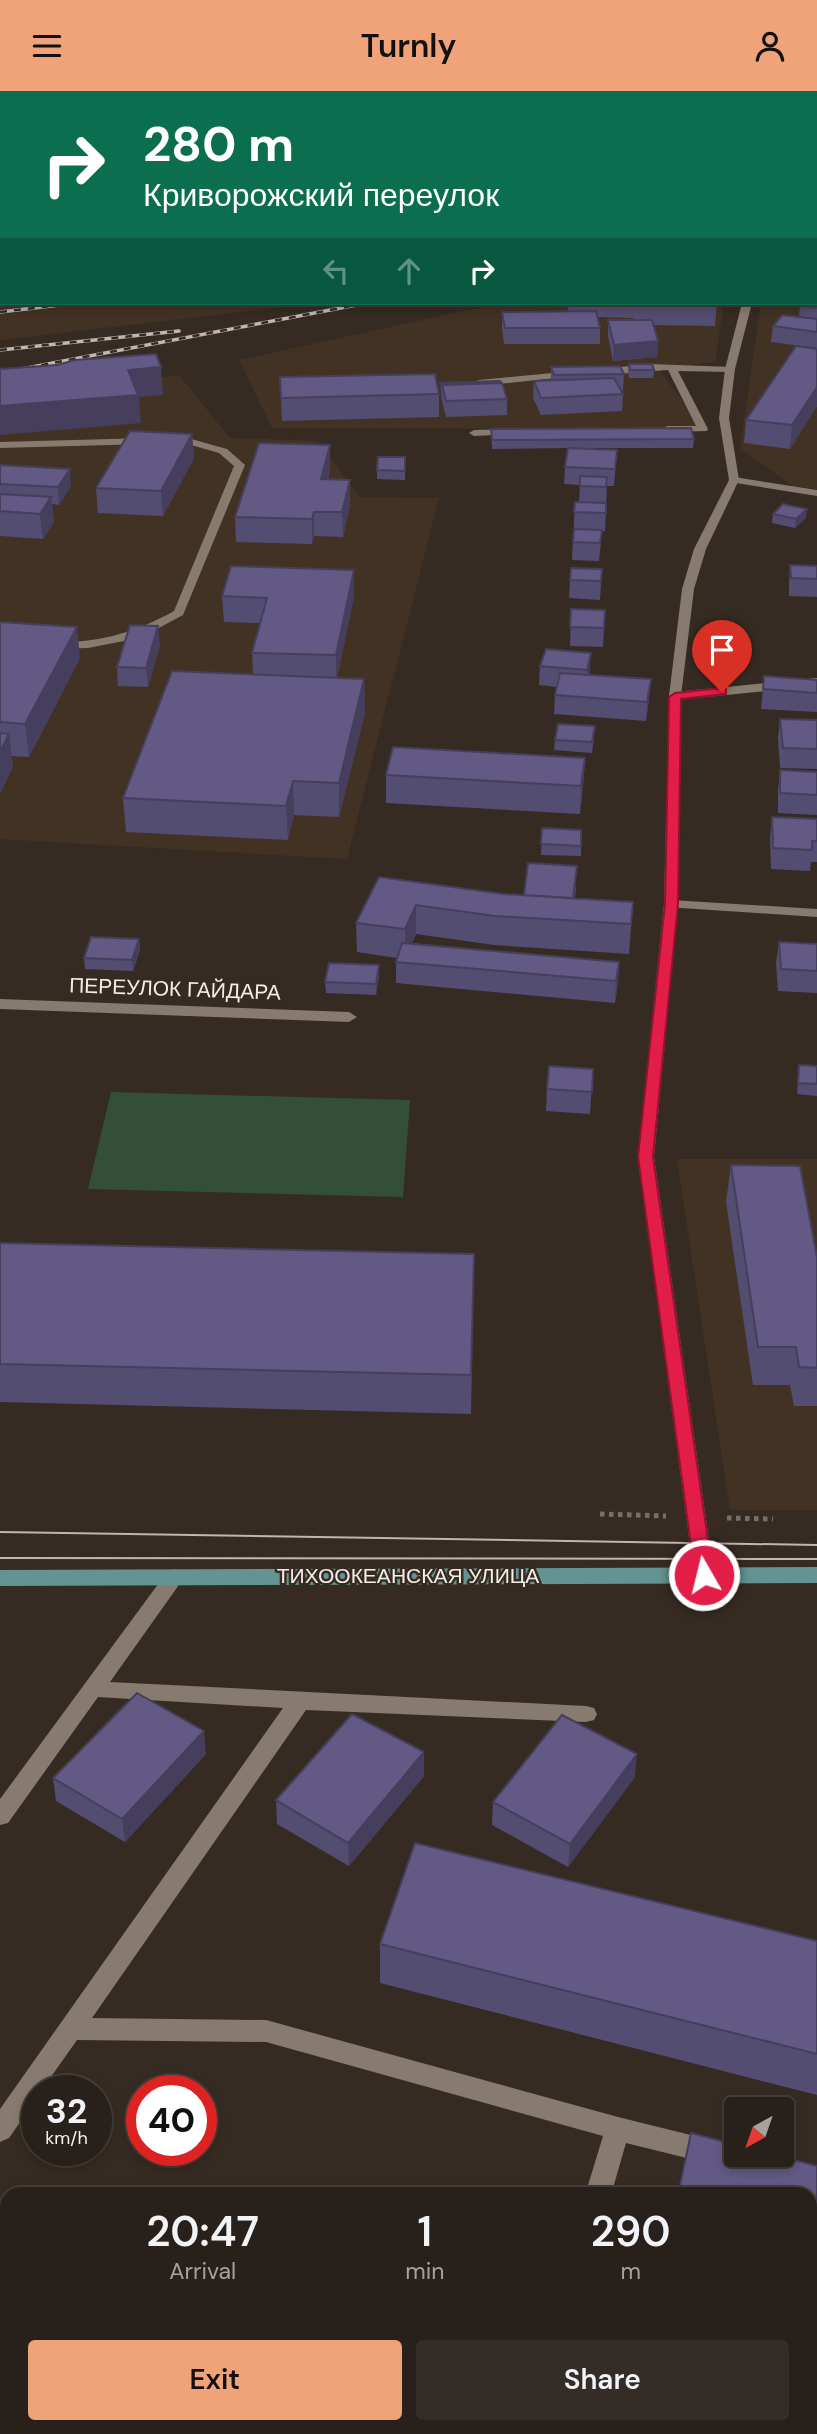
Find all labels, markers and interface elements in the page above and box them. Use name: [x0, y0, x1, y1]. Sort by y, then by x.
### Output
text: Turnly: [361, 25, 456, 67]
icon: menu: [28, 27, 66, 65]
icon: person: [751, 27, 789, 65]
text: 280 m: [143, 112, 294, 176]
icon: right: [28, 119, 119, 210]
text: Криворожский переулок: [143, 174, 499, 216]
icon: left: [317, 252, 355, 290]
icon: ahead: [390, 252, 428, 290]
icon: right: [463, 252, 501, 290]
pin: [692, 620, 752, 692]
icon: arrive: [703, 631, 741, 669]
street label: ПЕРЕУЛОК ГАЙДАРА: [69, 971, 281, 1007]
position arrow: [667, 1538, 741, 1612]
street label: ТИХООКЕАНСКАЯ УЛИЦА: [277, 1562, 539, 1590]
speed limit sign: 40: [126, 2075, 217, 2166]
text: 32: [46, 2088, 87, 2134]
north arrow: [724, 2097, 794, 2167]
map controls: [724, 2097, 794, 2167]
text: km/h: [45, 2126, 88, 2150]
text: 20:47: [146, 2204, 259, 2259]
text: 1: [418, 2204, 432, 2259]
text: 290: [591, 2204, 671, 2259]
text: Arrival: [169, 2256, 236, 2286]
text: min: [405, 2256, 444, 2286]
text: m: [620, 2256, 641, 2286]
button: Exit: [28, 2340, 402, 2420]
button: Share: [416, 2340, 789, 2420]

